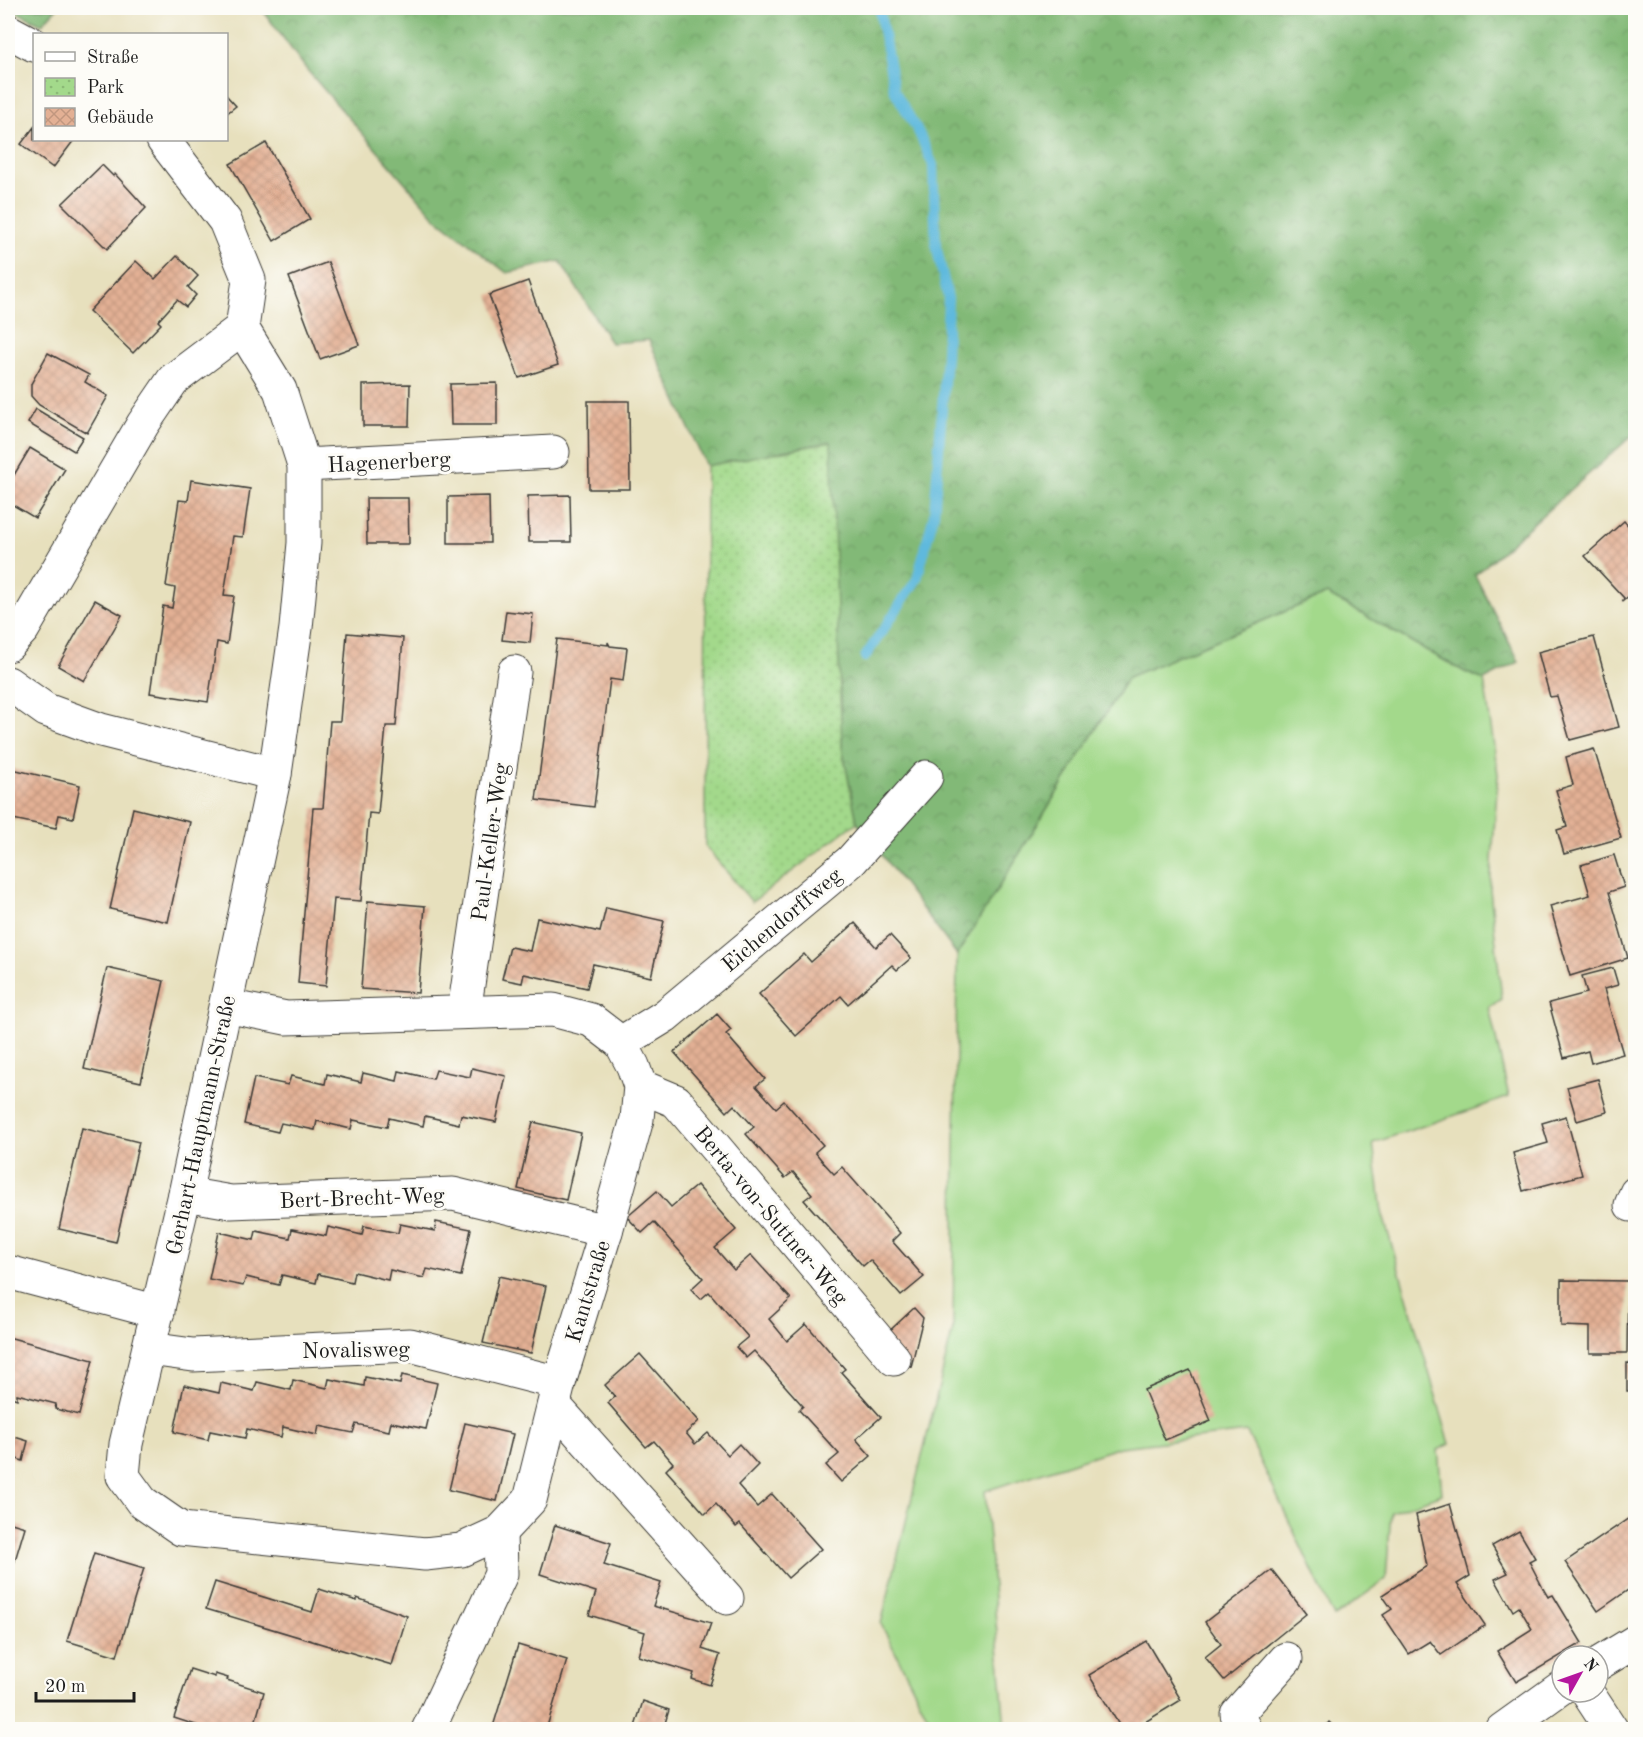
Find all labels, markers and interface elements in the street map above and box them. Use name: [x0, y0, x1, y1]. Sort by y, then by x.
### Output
legend: [33, 33, 228, 141]
text: Straße: [87, 49, 138, 67]
text: Park: [87, 79, 124, 97]
text: Gebäude: [87, 109, 154, 127]
street label: Hagenerberg: [327, 449, 451, 477]
street label: Paul-Keller-Weg: [469, 761, 513, 923]
street label: Eichendorffweg: [718, 864, 846, 977]
street label: Gerhart-Hauptmann-Straße: [164, 994, 240, 1257]
street label: Berta-von-Suttner-Weg: [689, 1123, 852, 1310]
street label: Bert-Brecht-Weg: [279, 1185, 445, 1213]
street label: Kantstraße: [563, 1238, 615, 1345]
street label: Novalisweg: [302, 1339, 410, 1363]
north arrow: [1550, 1644, 1610, 1704]
text: N: [1580, 1656, 1601, 1676]
scale bar: [36, 1665, 134, 1703]
text: 20 m: [45, 1678, 85, 1696]

